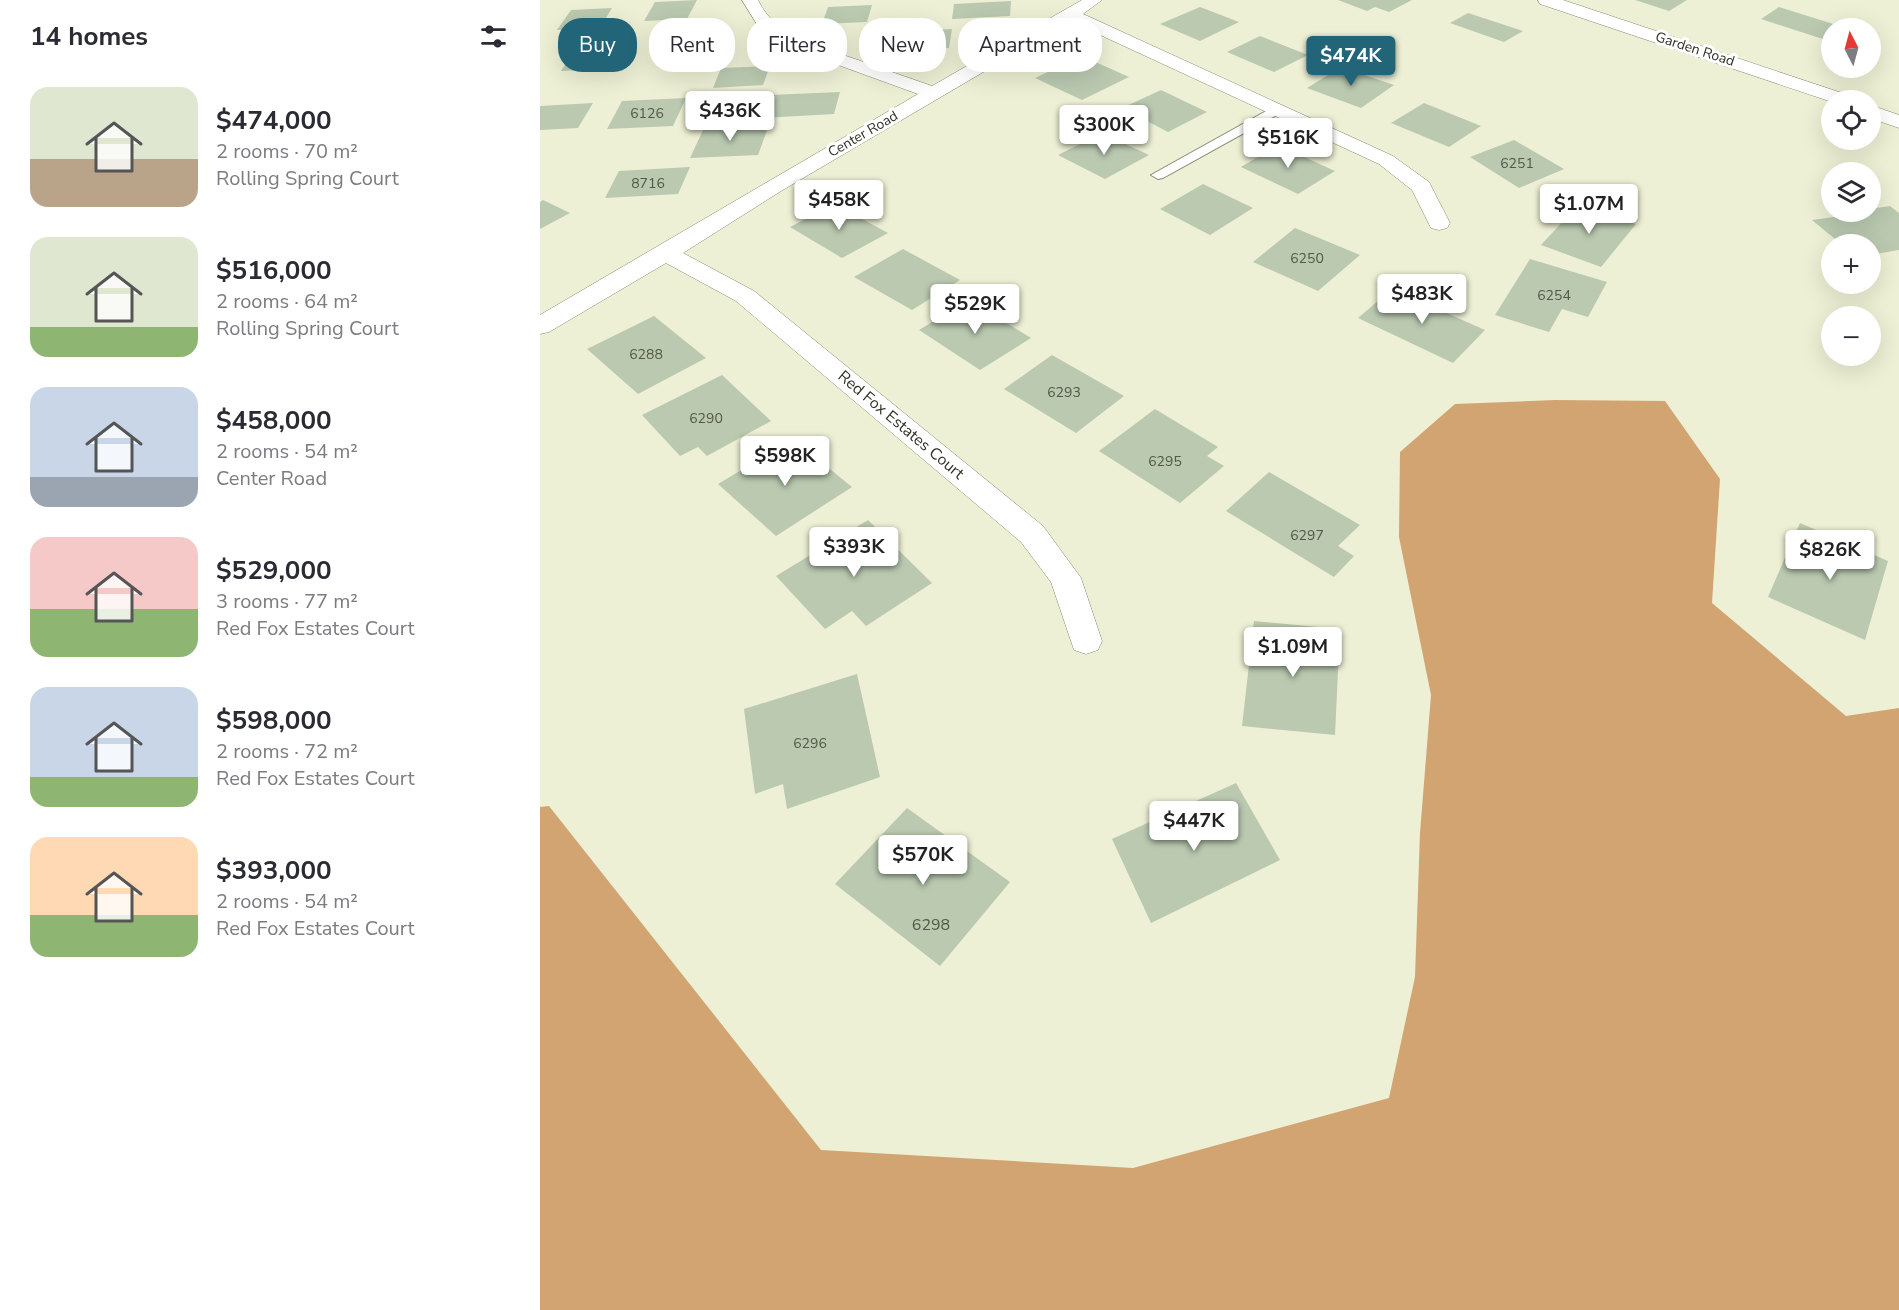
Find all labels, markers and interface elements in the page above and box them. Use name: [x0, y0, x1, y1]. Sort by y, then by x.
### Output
chip: Buy: [558, 18, 637, 72]
chip: Rent: [649, 18, 735, 72]
chip: Filters: [747, 18, 847, 72]
chip: New: [859, 18, 946, 72]
chip: Apartment: [958, 18, 1102, 72]
north arrow: [1821, 18, 1881, 78]
map controls: [1821, 18, 1881, 366]
text: 14 homes: [30, 19, 148, 54]
icon: filters: [477, 20, 510, 53]
street label: Garden Road: [1653, 27, 1737, 71]
pin: $474K: [1309, 36, 1393, 87]
text: $474K: [1320, 42, 1382, 69]
button: locate: [1821, 90, 1881, 150]
pin: $436K: [688, 91, 772, 142]
text: $436K: [699, 97, 761, 124]
text: $474,000: [216, 103, 332, 138]
house number: 6126: [630, 104, 664, 123]
pin: $300K: [1062, 105, 1146, 156]
street label: Center Road: [825, 106, 901, 162]
icon: home: [78, 111, 150, 183]
text: $300K: [1073, 111, 1135, 138]
pin: $516K: [1246, 118, 1330, 169]
text: $516K: [1257, 124, 1319, 151]
text: 2 rooms · 70 m²: [216, 138, 358, 165]
house number: 6251: [1500, 154, 1534, 173]
button: layers: [1821, 162, 1881, 222]
text: Rolling Spring Court: [216, 165, 399, 192]
house number: 8716: [631, 174, 665, 193]
pin: $458K: [797, 180, 881, 231]
pin: $1.07M: [1540, 184, 1638, 235]
text: $458K: [808, 186, 870, 213]
text: $1.07M: [1554, 190, 1624, 217]
button: +: [1821, 234, 1881, 294]
house number: 6250: [1290, 249, 1324, 268]
text: $516,000: [216, 253, 332, 288]
icon: home: [78, 261, 150, 333]
pin: $483K: [1380, 274, 1464, 325]
text: $483K: [1391, 280, 1453, 307]
pin: $529K: [933, 284, 1017, 335]
house number: 6254: [1537, 286, 1571, 305]
text: 2 rooms · 64 m²: [216, 288, 358, 315]
text: $529K: [944, 290, 1006, 317]
button: −: [1821, 306, 1881, 366]
text: Rolling Spring Court: [216, 315, 399, 342]
house number: 6288: [629, 345, 663, 364]
street label: Red Fox Estates Court: [833, 366, 969, 485]
house number: 6293: [1047, 383, 1081, 402]
text: $458,000: [216, 403, 332, 438]
house number: 6290: [689, 409, 723, 428]
icon: home: [78, 411, 150, 483]
pin: $598K: [743, 436, 827, 487]
text: 2 rooms · 54 m²: [216, 438, 358, 465]
text: $598K: [754, 442, 816, 469]
house number: 6295: [1148, 452, 1182, 471]
text: Center Road: [216, 465, 327, 492]
house number: 6297: [1290, 526, 1324, 545]
pin: $393K: [812, 527, 896, 578]
pin: $826K: [1788, 530, 1872, 581]
text: $393K: [823, 533, 885, 560]
text: $826K: [1799, 536, 1861, 563]
text: $529,000: [216, 553, 332, 588]
icon: home: [78, 561, 150, 633]
text: 3 rooms · 77 m²: [216, 588, 358, 615]
text: Red Fox Estates Court: [216, 615, 414, 642]
pin: $1.09M: [1244, 627, 1342, 678]
text: $1.09M: [1258, 633, 1328, 660]
text: $598,000: [216, 703, 332, 738]
icon: home: [78, 711, 150, 783]
house number: 6296: [793, 734, 827, 753]
text: 2 rooms · 72 m²: [216, 738, 358, 765]
text: Red Fox Estates Court: [216, 765, 414, 792]
pin: $447K: [1152, 801, 1236, 852]
text: $447K: [1163, 807, 1225, 834]
pin: $570K: [881, 835, 965, 886]
text: $570K: [892, 841, 954, 868]
text: $393,000: [216, 853, 332, 888]
icon: home: [78, 861, 150, 933]
text: 2 rooms · 54 m²: [216, 888, 358, 915]
house number: 6298: [912, 914, 950, 936]
text: Red Fox Estates Court: [216, 915, 414, 942]

